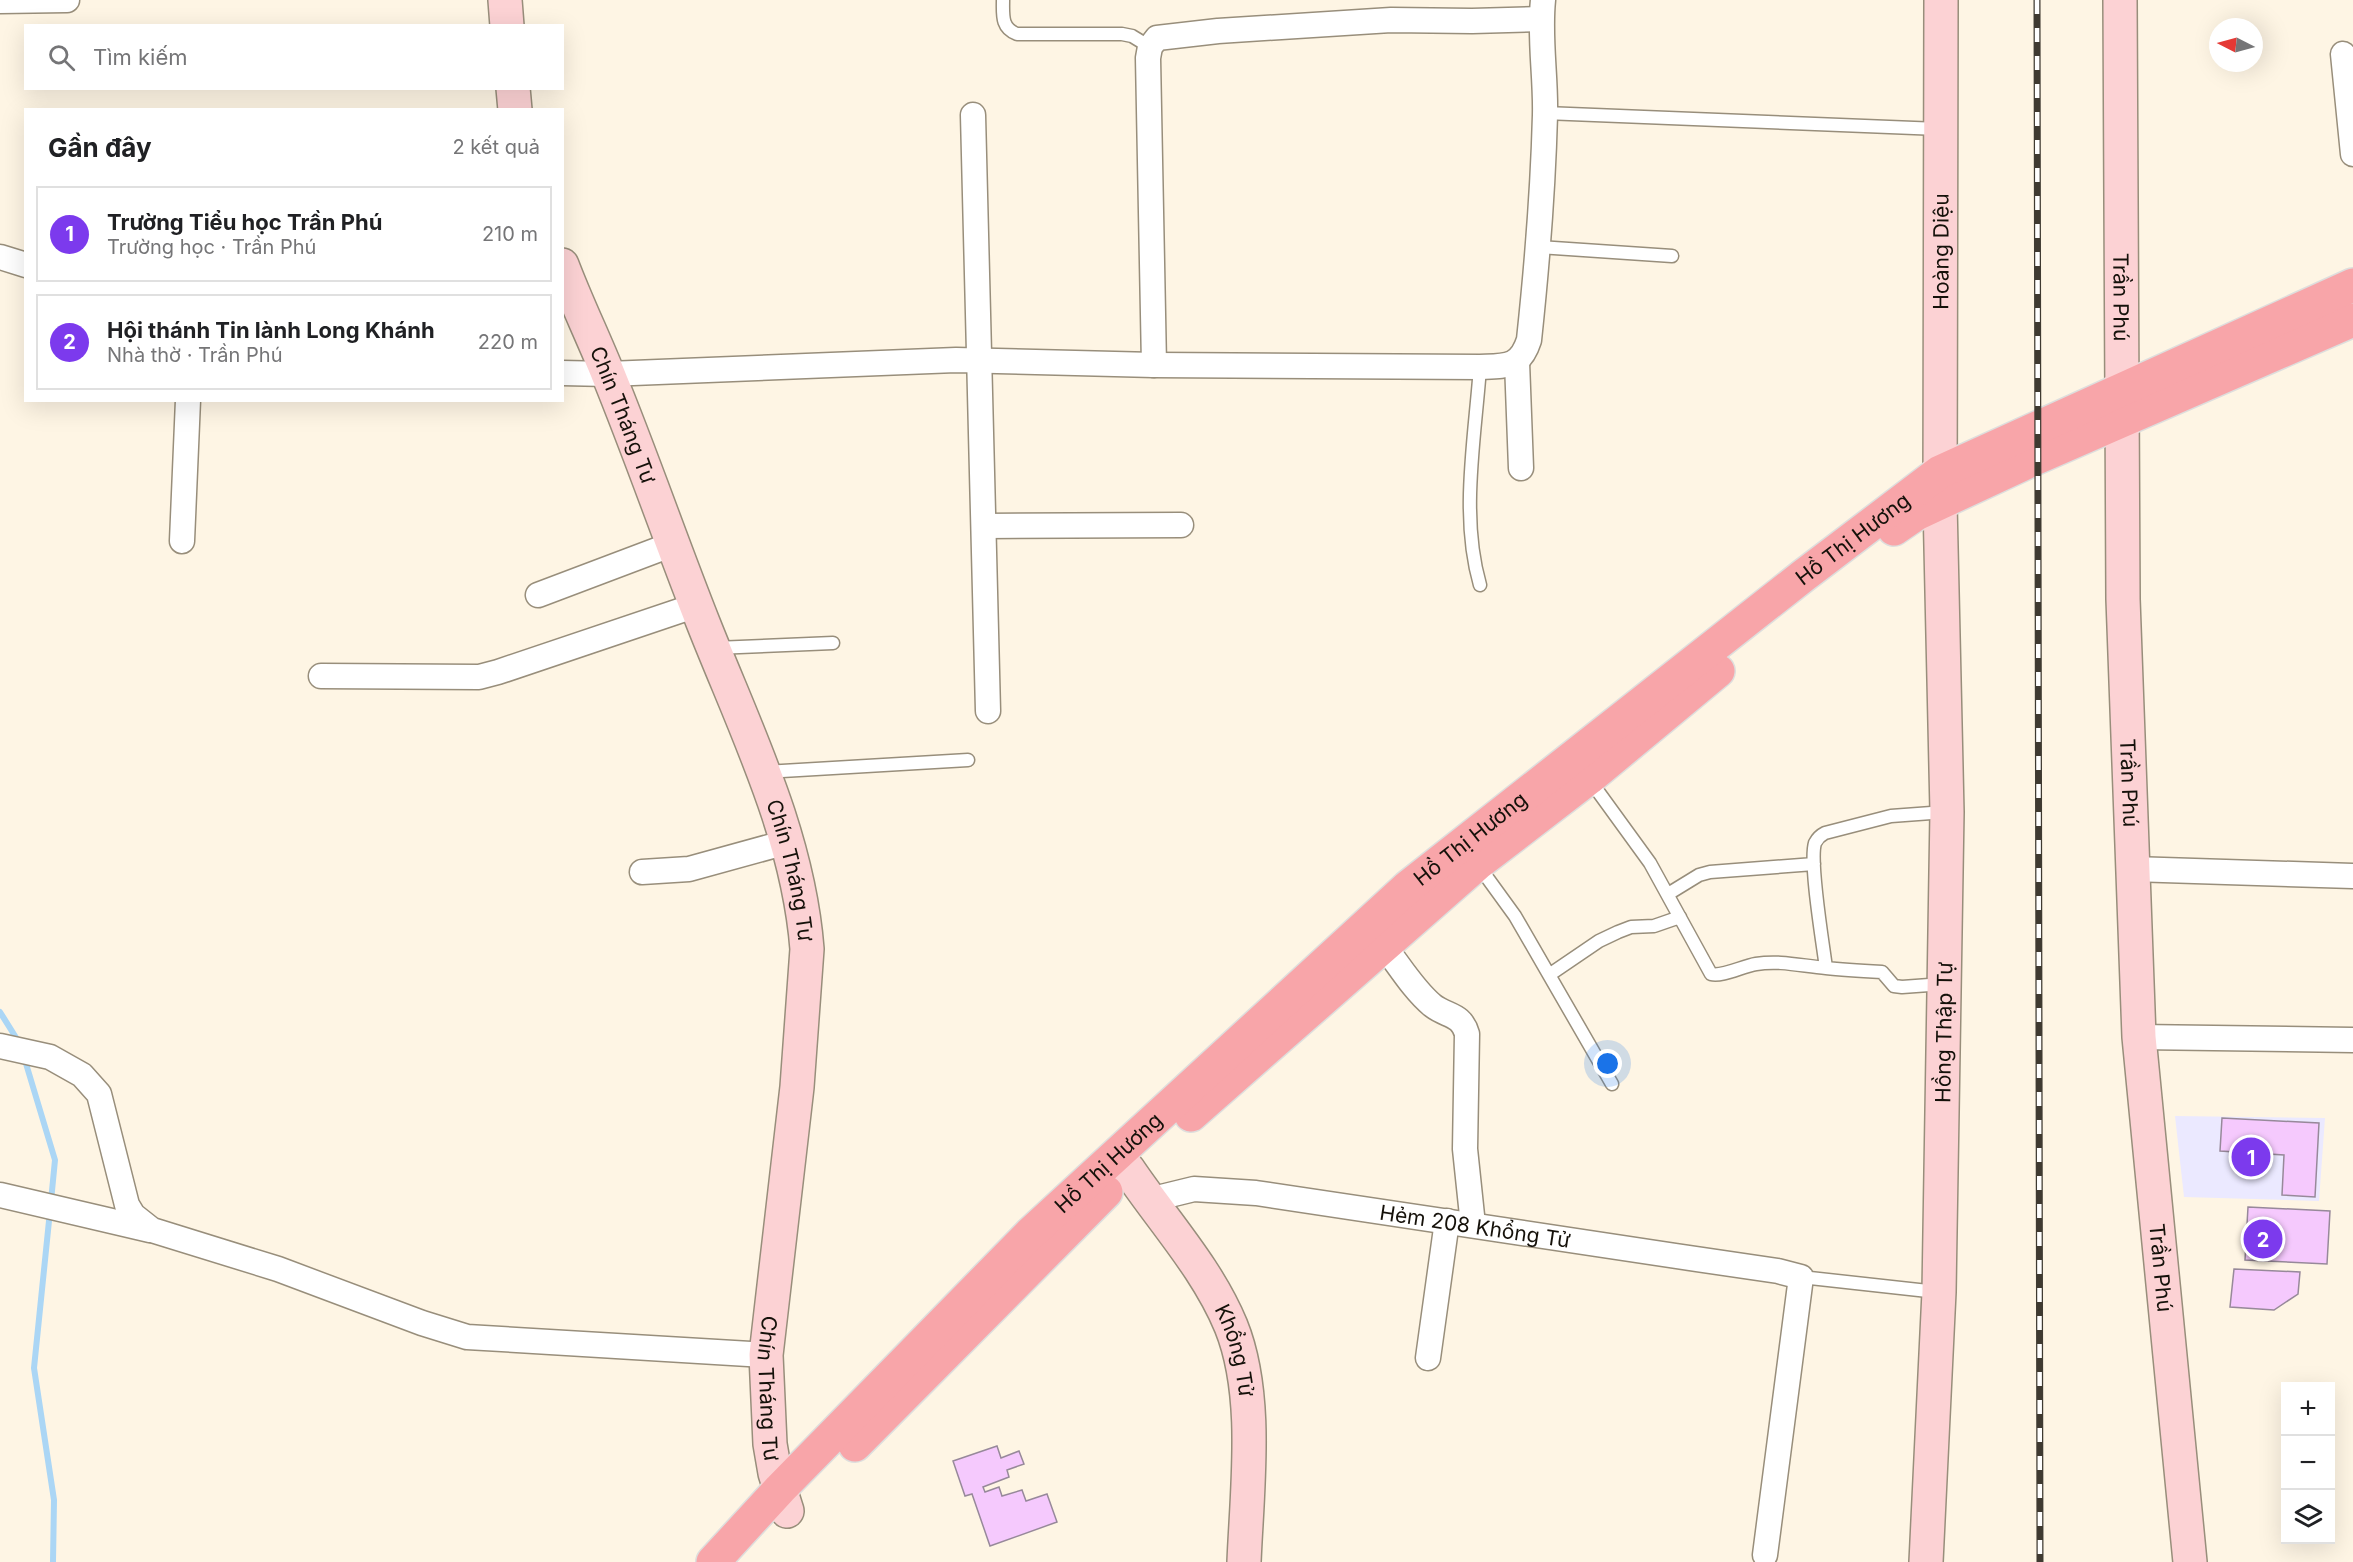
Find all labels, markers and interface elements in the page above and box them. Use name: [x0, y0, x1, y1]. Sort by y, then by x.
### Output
north arrow: [2209, 18, 2263, 72]
search box: [24, 24, 564, 90]
icon: search: [45, 41, 78, 74]
text: Tìm kiếm: [93, 44, 188, 70]
text: Gần đây: [48, 132, 152, 163]
text: 2 kết quả: [453, 135, 540, 159]
street label: Hoàng Diệu: [1928, 193, 1953, 310]
text: Trường Tiểu học Trần Phú: [107, 209, 382, 235]
text: 1: [65, 222, 74, 246]
text: 210 m: [482, 222, 538, 246]
text: Trường học · Trần Phú: [107, 235, 316, 259]
street label: Trần Phú: [2109, 253, 2134, 341]
text: Hội thánh Tin lành Long Khánh: [107, 317, 435, 343]
text: 2: [63, 330, 76, 354]
text: 220 m: [478, 330, 538, 354]
street label: Chín Tháng Tư: [585, 342, 662, 487]
text: Nhà thờ · Trần Phú: [107, 343, 282, 367]
street label: Hồ Thị Hương: [1790, 487, 1914, 590]
street label: Trần Phú: [2116, 738, 2144, 828]
street label: Hồ Thị Hương: [1408, 786, 1531, 890]
street label: Chín Tháng Tư: [762, 796, 819, 942]
street label: Hồng Thập Tự: [1930, 962, 1957, 1103]
your location: [1593, 1049, 1622, 1078]
street label: Hồ Thị Hương: [1049, 1107, 1167, 1218]
pin: 1: [2232, 1134, 2270, 1180]
street label: Hẻm 208 Khổng Tử: [1378, 1199, 1572, 1253]
pin: 2: [2244, 1216, 2282, 1262]
street label: Trần Phú: [2145, 1222, 2178, 1313]
street label: Khổng Tử: [1210, 1300, 1259, 1398]
street label: Chín Tháng Tư: [753, 1315, 785, 1463]
map controls: [2281, 1382, 2335, 1544]
button: +: [2281, 1382, 2335, 1436]
button: −: [2281, 1436, 2335, 1490]
button: layers: [2281, 1490, 2335, 1544]

